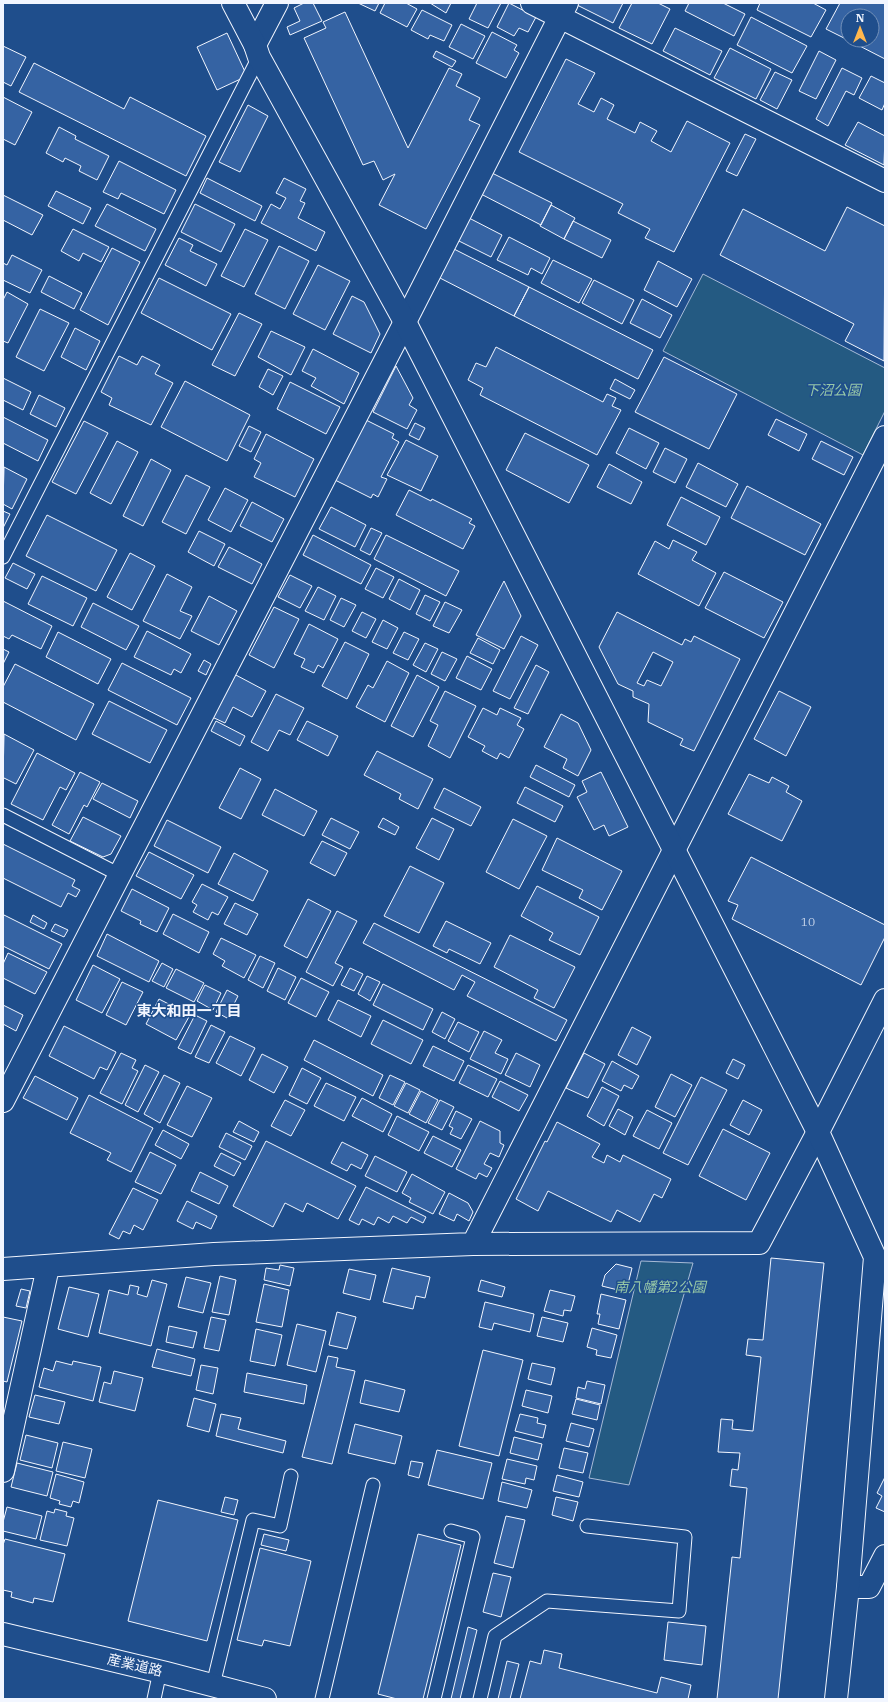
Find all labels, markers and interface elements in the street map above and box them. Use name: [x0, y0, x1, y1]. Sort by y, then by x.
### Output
north arrow: [840, 8, 880, 48]
text: N: [856, 11, 865, 25]
park label: 下沼公園: [805, 381, 863, 399]
house number: 10: [801, 914, 815, 929]
district label: 東大和田一丁目: [136, 1001, 242, 1020]
park label: 南八幡第2公園: [614, 1278, 708, 1296]
street label: 産業道路: [106, 1650, 164, 1680]

